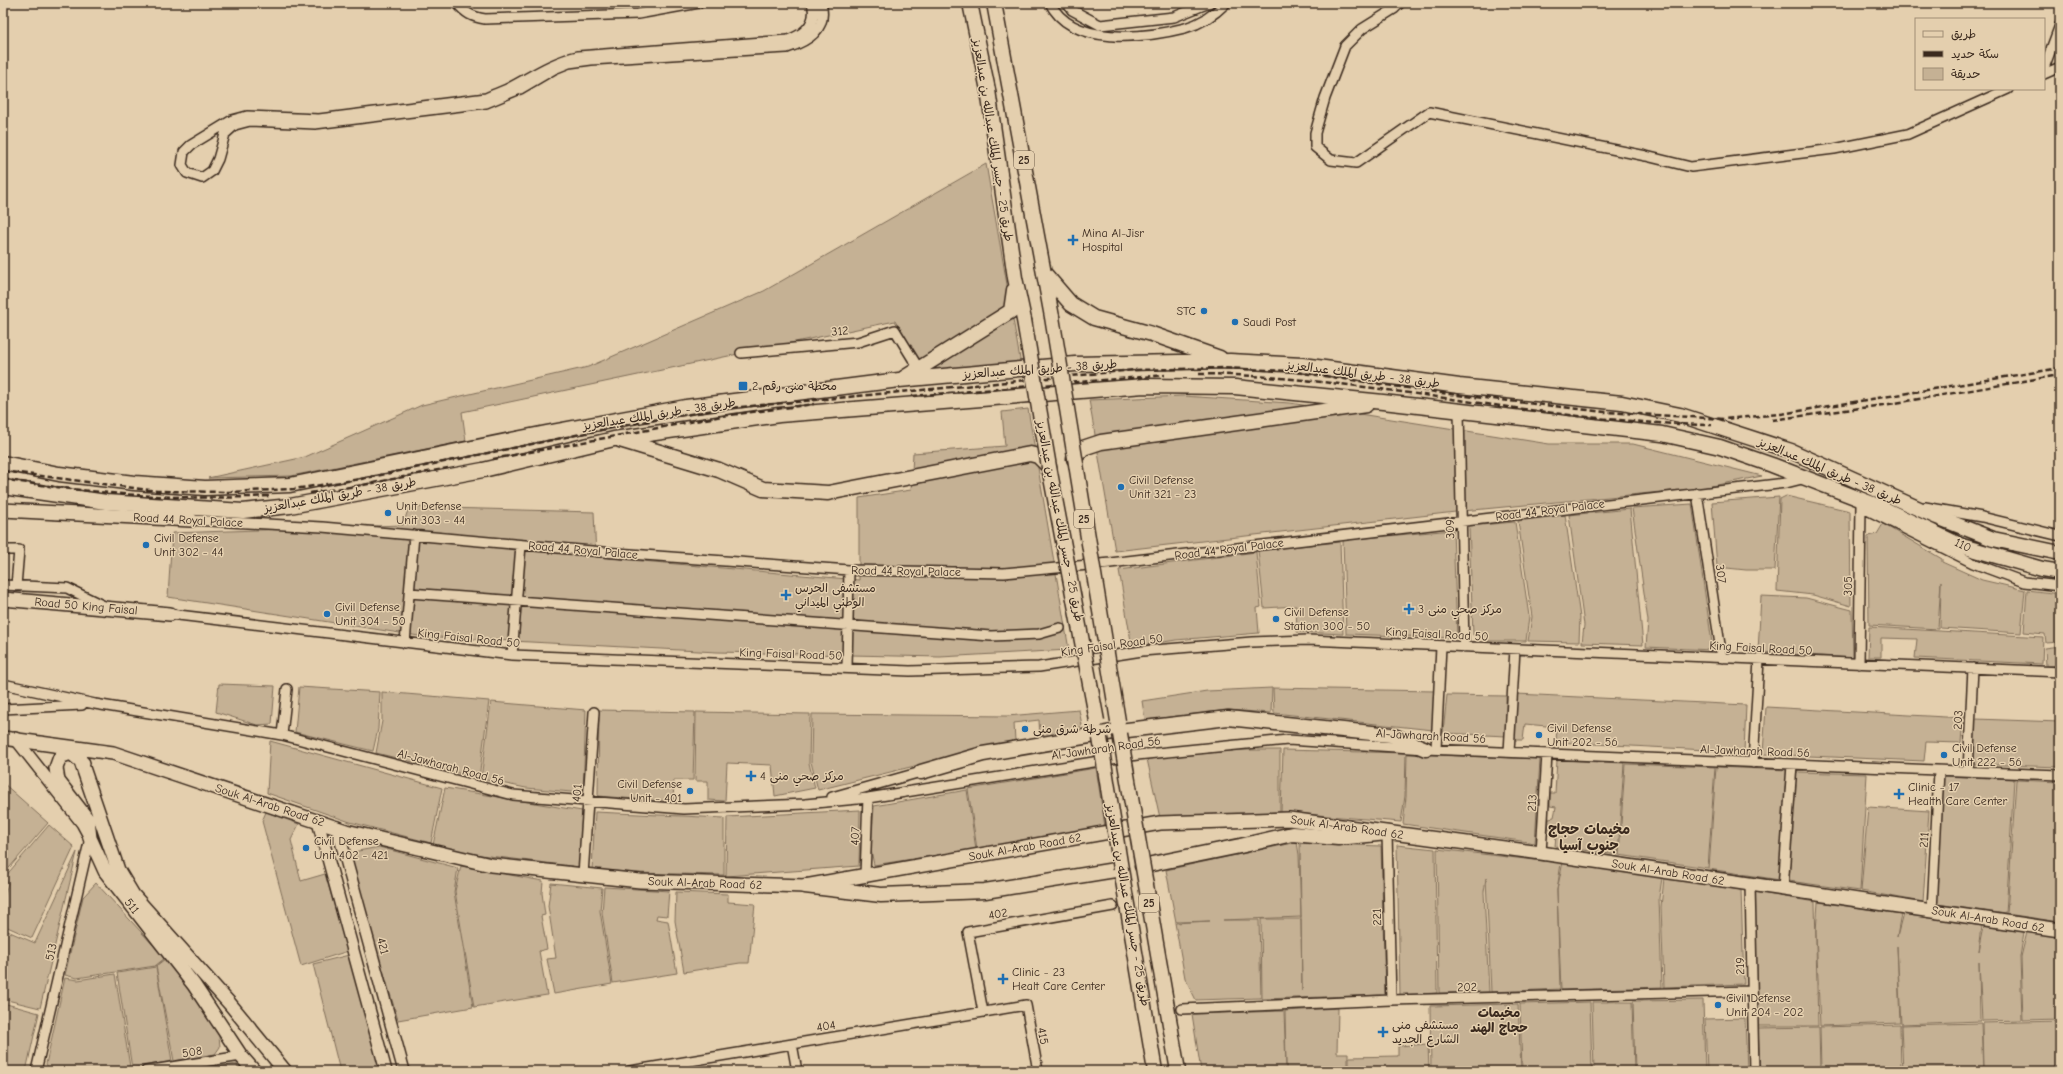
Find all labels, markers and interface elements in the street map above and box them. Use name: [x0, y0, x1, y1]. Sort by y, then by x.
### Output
legend: [1915, 18, 2045, 90]
text: طريق: [1951, 27, 1976, 41]
street label: طريق 25 - جسر الملك عبدالله بن عبدالعزيز: [969, 37, 1016, 243]
text: سكة حديد: [1951, 47, 1999, 61]
text: حديقة: [1951, 67, 1980, 81]
road number: 25: [1014, 151, 1034, 169]
place label: Mina Al-Jisr Hospital: [1082, 226, 1144, 254]
marker: Mina Al-Jisr Hospital: [1067, 234, 1079, 246]
place label: STC: [1176, 304, 1196, 318]
marker: STC: [1199, 306, 1209, 316]
place label: Saudi Post: [1243, 315, 1297, 329]
marker: Saudi Post: [1230, 317, 1240, 327]
street label: 312: [831, 323, 849, 339]
street label: طريق 38 - طريق الملك عبدالعزيز: [961, 357, 1118, 382]
street label: طريق 38 - طريق الملك عبدالعزيز: [1284, 358, 1441, 391]
place label: محطة منى رقم 2: [752, 379, 837, 395]
marker: محطة منى رقم 2: [737, 380, 749, 392]
street label: طريق 38 - طريق الملك عبدالعزيز: [581, 395, 737, 434]
street label: طريق 25 - جسر الملك عبدالله بن عبدالعزيز: [1032, 418, 1086, 623]
street label: طريق 38 - طريق الملك عبدالعزيز: [1755, 434, 1904, 509]
place label: Civil Defense Unit 321 - 23: [1129, 473, 1196, 501]
street label: طريق 38 - طريق الملك عبدالعزيز: [262, 475, 418, 516]
marker: Civil Defense Unit 321 - 23: [1116, 482, 1126, 492]
street label: Road 44 Royal Palace: [1495, 496, 1605, 524]
place label: Unit Defense Unit 303 - 44: [396, 499, 465, 527]
marker: Unit Defense Unit 303 - 44: [383, 508, 393, 518]
street label: Road 44 Royal Palace: [133, 510, 243, 530]
road number: 25: [1074, 510, 1094, 528]
street label: 309: [1443, 519, 1457, 539]
place label: Civil Defense Unit 302 - 44: [154, 531, 223, 559]
street label: Road 44 Royal Palace: [1174, 535, 1284, 563]
street label: 110: [1952, 535, 1974, 555]
street label: Road 44 Royal Palace: [528, 538, 638, 562]
marker: Civil Defense Unit 302 - 44: [141, 540, 151, 550]
street label: Road 44 Royal Palace: [851, 563, 961, 579]
street label: 307: [1713, 564, 1729, 585]
street label: 305: [1841, 576, 1855, 596]
place label: مستشفى الحرس الوطني الميداني: [795, 581, 876, 613]
marker: مستشفى الحرس الوطني الميداني: [780, 589, 792, 601]
street label: Road 50 King Faisal: [34, 595, 138, 617]
place label: Civil Defense Unit 304 - 50: [335, 600, 406, 628]
place label: مركز صحي منى 3: [1418, 602, 1502, 620]
marker: مركز صحي منى 3: [1403, 603, 1415, 615]
place label: Civil Defense Station 300 - 50: [1284, 605, 1370, 633]
marker: Civil Defense Unit 304 - 50: [322, 609, 332, 619]
marker: Civil Defense Station 300 - 50: [1271, 614, 1281, 624]
street label: King Faisal Road 50: [1385, 624, 1489, 644]
street label: King Faisal Road 50: [417, 626, 521, 650]
street label: King Faisal Road 50: [1060, 631, 1164, 659]
street label: King Faisal Road 50: [1709, 638, 1813, 658]
street label: King Faisal Road 50: [739, 645, 843, 663]
street label: 203: [1950, 710, 1966, 730]
place label: Civil Defense Unit 202 - 56: [1547, 721, 1618, 749]
place label: شرطة شرق منى: [1033, 722, 1111, 737]
marker: شرطة شرق منى: [1020, 724, 1030, 734]
street label: Al-Jawharah Road 56: [1376, 726, 1486, 746]
marker: Civil Defense Unit 202 - 56: [1534, 730, 1544, 740]
street label: Al-Jawharah Road 56: [1051, 733, 1161, 763]
place label: Civil Defense Unit 222 - 56: [1952, 741, 2022, 769]
street label: Al-Jawharah Road 56: [1700, 742, 1810, 760]
street label: Al-Jawharah Road 56: [396, 746, 506, 788]
marker: Civil Defense Unit 222 - 56: [1939, 750, 1949, 760]
place label: مركز صحي منى 4: [760, 769, 844, 787]
marker: مركز صحي منى 4: [745, 770, 757, 782]
place label: Civil Defense Unit - 401: [617, 777, 682, 805]
place label: Clinic - 17 Health Care Center: [1908, 780, 2008, 808]
street label: Souk Al-Arab Road 62: [214, 781, 326, 829]
street label: 401: [569, 783, 585, 802]
marker: Civil Defense Unit - 401: [685, 786, 695, 796]
marker: Clinic - 17 Health Care Center: [1893, 788, 1905, 800]
street label: 213: [1524, 794, 1540, 812]
street label: طريق 25 - جسر الملك عبدالله بن عبدالعزيز: [1102, 802, 1153, 1007]
street label: Souk Al-Arab Road 62: [1289, 812, 1405, 842]
district label: مخيمات حجاج جنوب آسيا: [1548, 821, 1630, 855]
street label: 407: [848, 826, 862, 846]
street label: Souk Al-Arab Road 62: [968, 830, 1082, 864]
street label: 211: [1917, 832, 1931, 848]
place label: Civil Defense Unit 402 - 421: [314, 834, 388, 862]
marker: Civil Defense Unit 402 - 421: [301, 843, 311, 853]
street label: Souk Al-Arab Road 62: [1611, 856, 1725, 888]
street label: Souk Al-Arab Road 62: [648, 874, 762, 892]
road number: 25: [1139, 894, 1159, 912]
street label: 511: [122, 895, 143, 917]
street label: Souk Al-Arab Road 62: [1931, 903, 2045, 935]
street label: 402: [987, 905, 1009, 923]
street label: 221: [1370, 908, 1384, 926]
street label: 421: [374, 936, 392, 956]
street label: 513: [42, 942, 60, 962]
street label: 219: [1733, 957, 1747, 975]
place label: Clinic - 23 Healt Care Center: [1012, 965, 1105, 993]
marker: Clinic - 23 Healt Care Center: [997, 973, 1009, 985]
street label: 202: [1457, 980, 1477, 994]
place label: Civil Defense Unit 204 - 202: [1726, 991, 1803, 1019]
marker: Civil Defense Unit 204 - 202: [1713, 1000, 1723, 1010]
district label: مخيمات حجاج الهند: [1470, 1005, 1528, 1036]
street label: 404: [816, 1018, 837, 1034]
place label: مستشفى منى الشارع الجديد: [1392, 1018, 1459, 1048]
street label: 415: [1035, 1026, 1051, 1046]
marker: مستشفى منى الشارع الجديد: [1377, 1026, 1389, 1038]
street label: 508: [181, 1044, 203, 1060]

